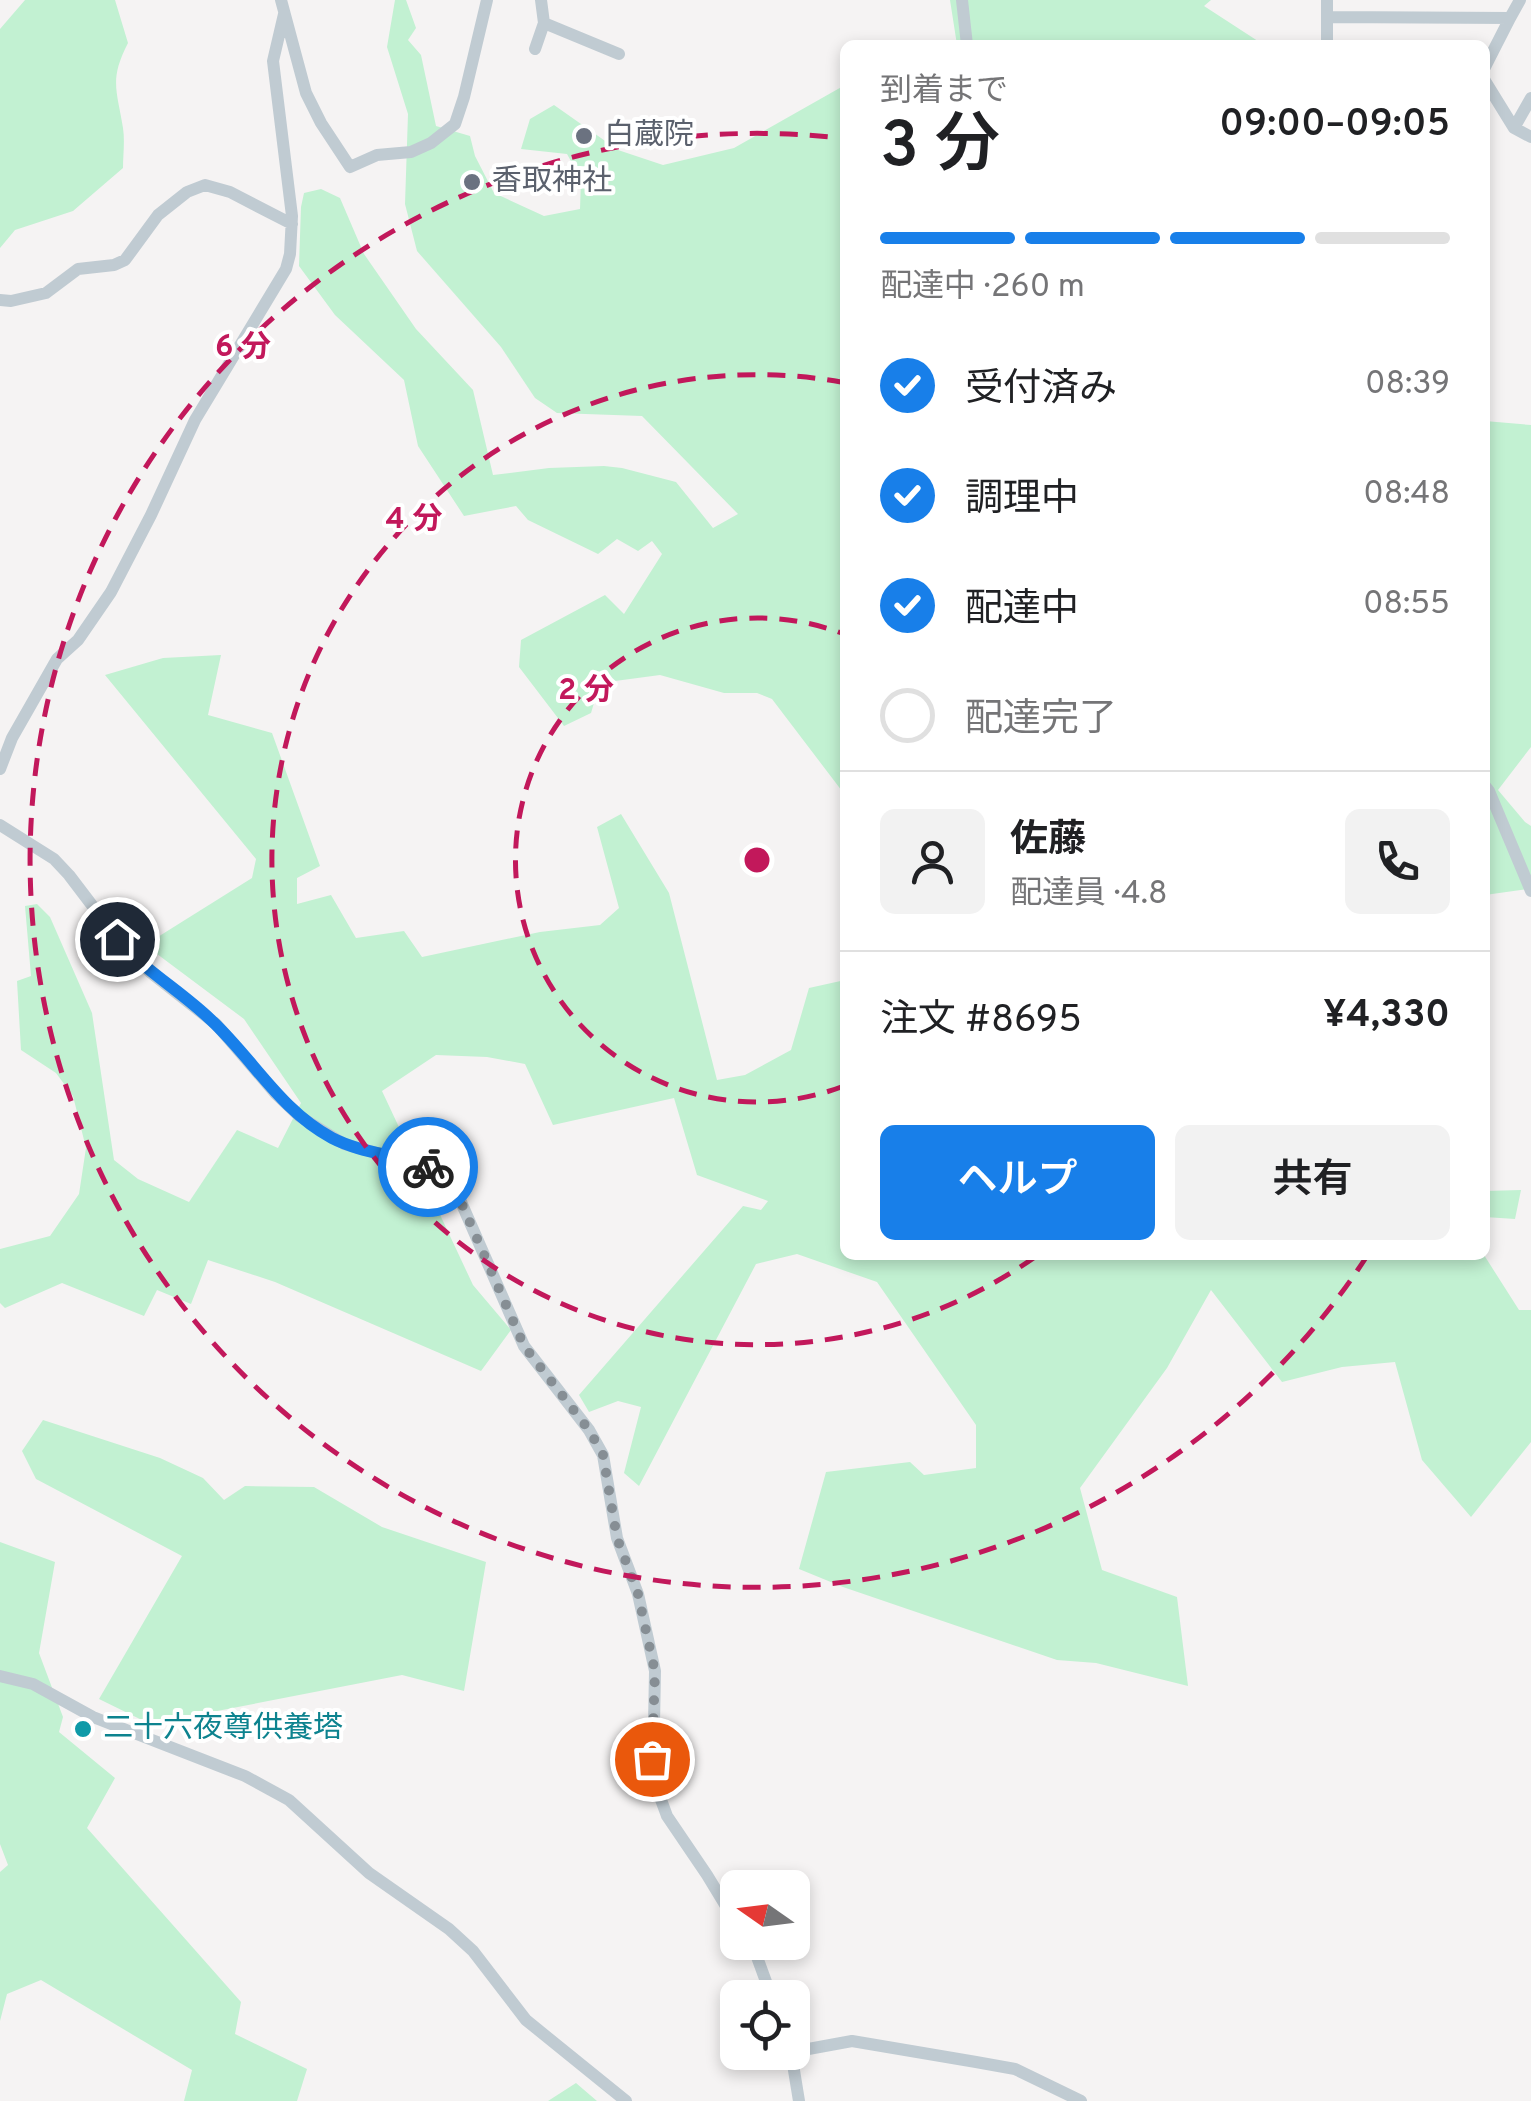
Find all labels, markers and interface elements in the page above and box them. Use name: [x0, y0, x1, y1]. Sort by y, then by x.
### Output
text: 到着まで: [880, 72, 1008, 112]
text: 09:00–09:05: [1219, 101, 1450, 150]
text: 3 分: [880, 108, 1000, 190]
place label: 白蔵院: [604, 118, 694, 155]
marker: 白蔵院: [573, 125, 595, 147]
place label: 香取神社: [492, 164, 612, 201]
marker: 香取神社: [461, 171, 483, 193]
text: 配達中 · 260 m: [880, 268, 1085, 308]
text: 6 分: [215, 330, 271, 367]
icon: check: [880, 358, 935, 413]
text: 08:39: [1365, 365, 1450, 405]
text: 受付済み: [965, 366, 1117, 415]
icon: check: [880, 468, 935, 523]
text: 08:48: [1363, 475, 1450, 515]
text: 調理中: [965, 476, 1079, 525]
text: 4 分: [386, 502, 442, 539]
icon: check: [880, 578, 935, 633]
text: 08:55: [1363, 585, 1450, 625]
text: 配達中: [965, 586, 1079, 635]
text: 2 分: [558, 673, 614, 710]
text: 配達完了: [965, 696, 1117, 745]
button: person: [880, 809, 985, 914]
button: phone: [1345, 809, 1450, 914]
text: 佐藤: [1010, 817, 1086, 866]
centre of rings: [739, 842, 775, 878]
text: 配達員 · 4.8: [1010, 875, 1168, 915]
pin: [75, 897, 160, 982]
icon: home: [90, 912, 145, 967]
text: ¥4,330: [1323, 992, 1450, 1041]
text: 注文 #8695: [880, 997, 1082, 1046]
courier: [378, 1117, 478, 1217]
button: ヘルプ: [880, 1125, 1155, 1240]
button: 共有: [1175, 1125, 1450, 1240]
icon: bike: [401, 1140, 456, 1195]
place label: 二十六夜尊供養塔: [103, 1711, 343, 1748]
pin: [610, 1717, 695, 1802]
marker: 二十六夜尊供養塔: [72, 1718, 94, 1740]
icon: bag: [625, 1732, 680, 1787]
north arrow: [720, 1870, 810, 1960]
map controls: [720, 1870, 810, 2070]
button: locate: [720, 1980, 810, 2070]

